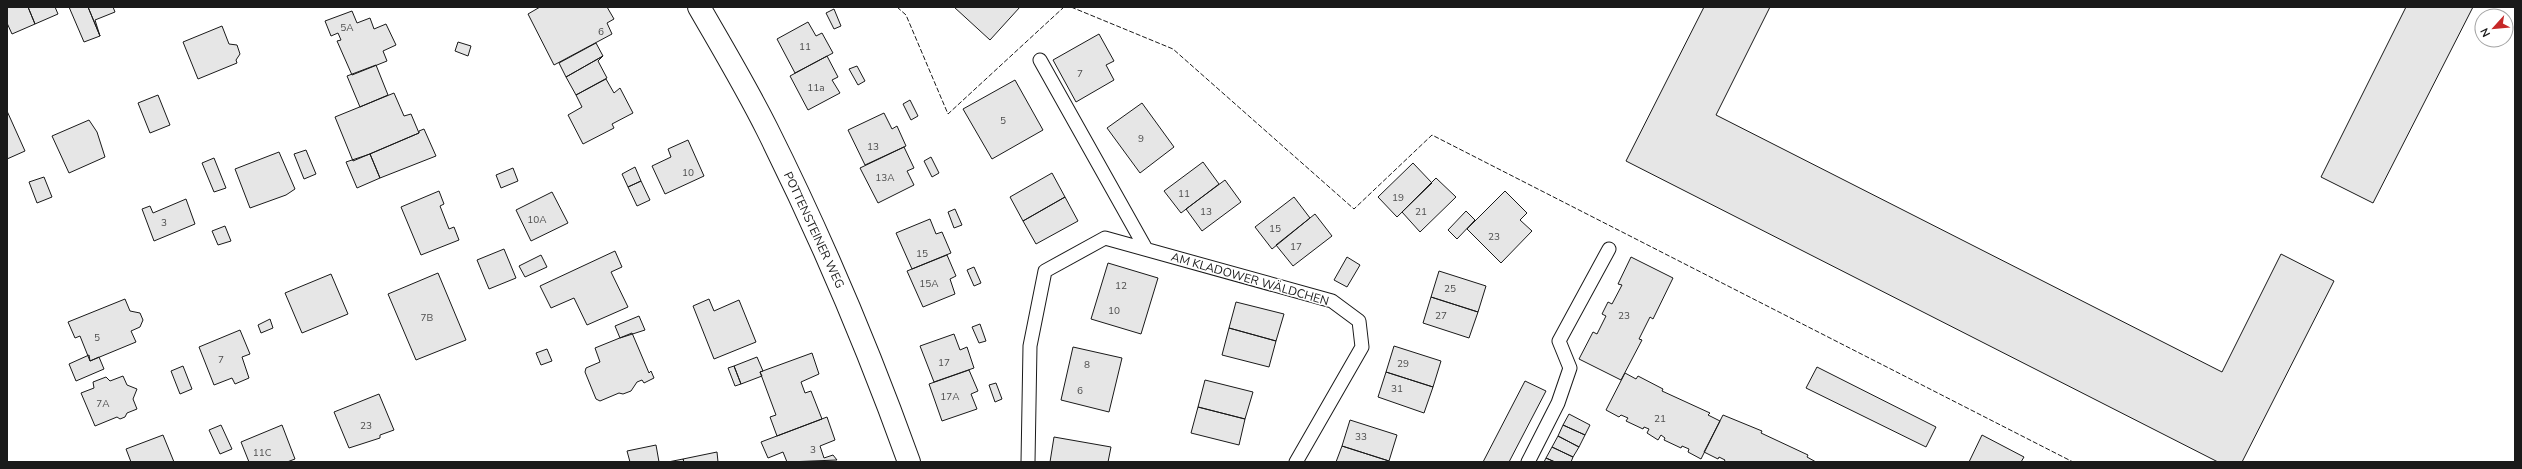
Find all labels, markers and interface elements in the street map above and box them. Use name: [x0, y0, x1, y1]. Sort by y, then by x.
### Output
north arrow: [2474, 8, 2514, 48]
house number: 5A: [340, 21, 354, 35]
house number: 6: [598, 25, 604, 39]
text: N: [2477, 25, 2494, 39]
house number: 11: [799, 40, 811, 54]
house number: 7: [1077, 67, 1083, 81]
house number: 11a: [807, 81, 825, 95]
house number: 5: [1000, 114, 1006, 128]
house number: 9: [1138, 132, 1144, 146]
house number: 13: [867, 140, 879, 154]
house number: 10: [682, 166, 694, 180]
street label: POTTENSTEINER WEG: [780, 169, 848, 291]
house number: 13A: [875, 171, 895, 185]
house number: 11: [1178, 187, 1190, 201]
house number: 19: [1392, 191, 1404, 205]
house number: 13: [1200, 205, 1212, 219]
house number: 21: [1415, 205, 1427, 219]
house number: 10A: [527, 213, 547, 227]
house number: 3: [161, 216, 167, 230]
house number: 15: [1269, 222, 1281, 236]
house number: 23: [1488, 230, 1500, 244]
house number: 17: [1290, 240, 1302, 254]
house number: 15: [916, 247, 928, 261]
street label: AM KLADOWER WÄLDCHEN: [1169, 249, 1331, 309]
house number: 15A: [919, 277, 939, 291]
house number: 12: [1115, 279, 1127, 293]
house number: 25: [1444, 282, 1456, 296]
house number: 10: [1108, 304, 1120, 318]
house number: 27: [1435, 309, 1447, 323]
house number: 23: [1618, 309, 1630, 323]
house number: 7B: [421, 311, 434, 325]
house number: 5: [94, 331, 100, 345]
house number: 7: [218, 353, 224, 367]
house number: 17: [938, 356, 950, 370]
house number: 29: [1397, 357, 1409, 371]
house number: 8: [1084, 358, 1090, 372]
house number: 31: [1391, 382, 1403, 396]
house number: 6: [1077, 384, 1083, 398]
house number: 17A: [940, 390, 960, 404]
house number: 7A: [96, 397, 110, 411]
house number: 21: [1654, 412, 1666, 426]
house number: 23: [360, 419, 372, 433]
house number: 33: [1355, 430, 1367, 444]
house number: 3: [810, 443, 816, 457]
house number: 11C: [253, 446, 272, 460]

